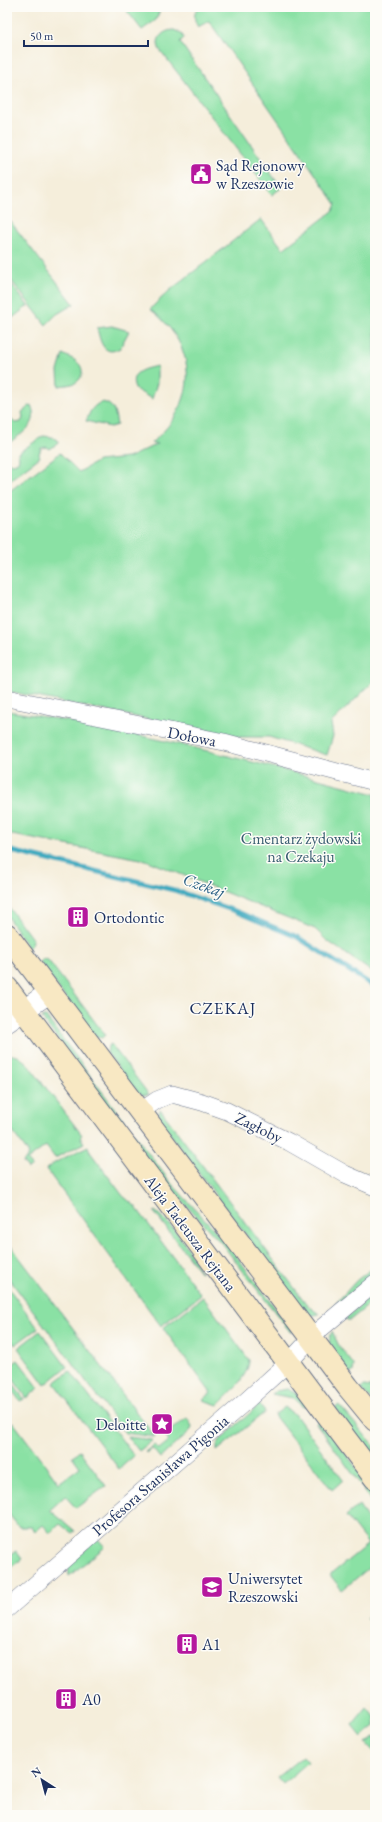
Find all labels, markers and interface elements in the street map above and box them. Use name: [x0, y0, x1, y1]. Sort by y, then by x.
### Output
scale bar: [24, 22, 148, 48]
text: 50 m: [30, 28, 54, 44]
place label: Sąd Rejonowy w Rzeszowie: [216, 155, 305, 194]
public building icon: Sąd Rejonowy w Rzeszowie: [188, 161, 214, 187]
street label: Dołowa: [166, 722, 219, 752]
park label: Cmentarz żydowski na Czekaju: [241, 828, 361, 867]
water label: Czekaj: [180, 868, 229, 903]
building icon: Ortodontic: [65, 904, 91, 930]
place label: Ortodontic: [94, 907, 164, 928]
district label: CZEKAJ: [189, 997, 257, 1019]
street label: Zagłoby: [232, 1107, 287, 1148]
street label: Aleja Tadeusza Rejtana: [139, 1170, 242, 1296]
street label: Profesora Stanisława Pigonia: [88, 1410, 234, 1541]
place icon: Deloitte: [149, 1411, 175, 1437]
place label: Deloitte: [96, 1414, 146, 1435]
place label: Uniwersytet Rzeszowski: [228, 1568, 303, 1607]
school or university icon: Uniwersytet Rzeszowski: [199, 1574, 225, 1600]
building icon: A1: [174, 1631, 200, 1657]
place label: A1: [201, 1634, 221, 1655]
building icon: A0: [53, 1686, 79, 1712]
place label: A0: [81, 1689, 101, 1710]
north arrow: [22, 1760, 62, 1800]
text: N: [28, 1764, 44, 1780]

